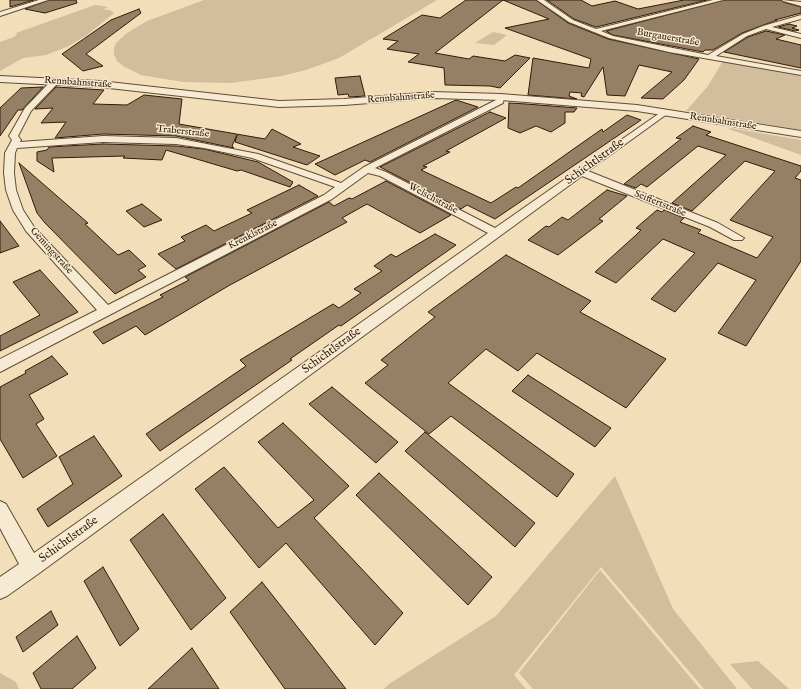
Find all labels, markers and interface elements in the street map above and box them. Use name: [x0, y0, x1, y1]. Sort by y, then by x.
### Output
street label: Burgauerstraße: [636, 27, 700, 49]
street label: Rennbahnstraße: [44, 75, 112, 91]
street label: Rennbahnstraße: [367, 90, 435, 106]
street label: Rennbahnstraße: [689, 111, 757, 133]
street label: Traberstraße: [156, 123, 210, 141]
street label: Schichtlstraße: [563, 136, 627, 188]
street label: Welschstraße: [406, 181, 460, 217]
street label: Seiffertstraße: [632, 188, 688, 220]
street label: Krenklstraße: [226, 217, 280, 253]
street label: Gemingstraße: [27, 225, 75, 277]
street label: Schichtlstraße: [300, 325, 364, 377]
street label: Schichtlstraße: [37, 514, 101, 566]

